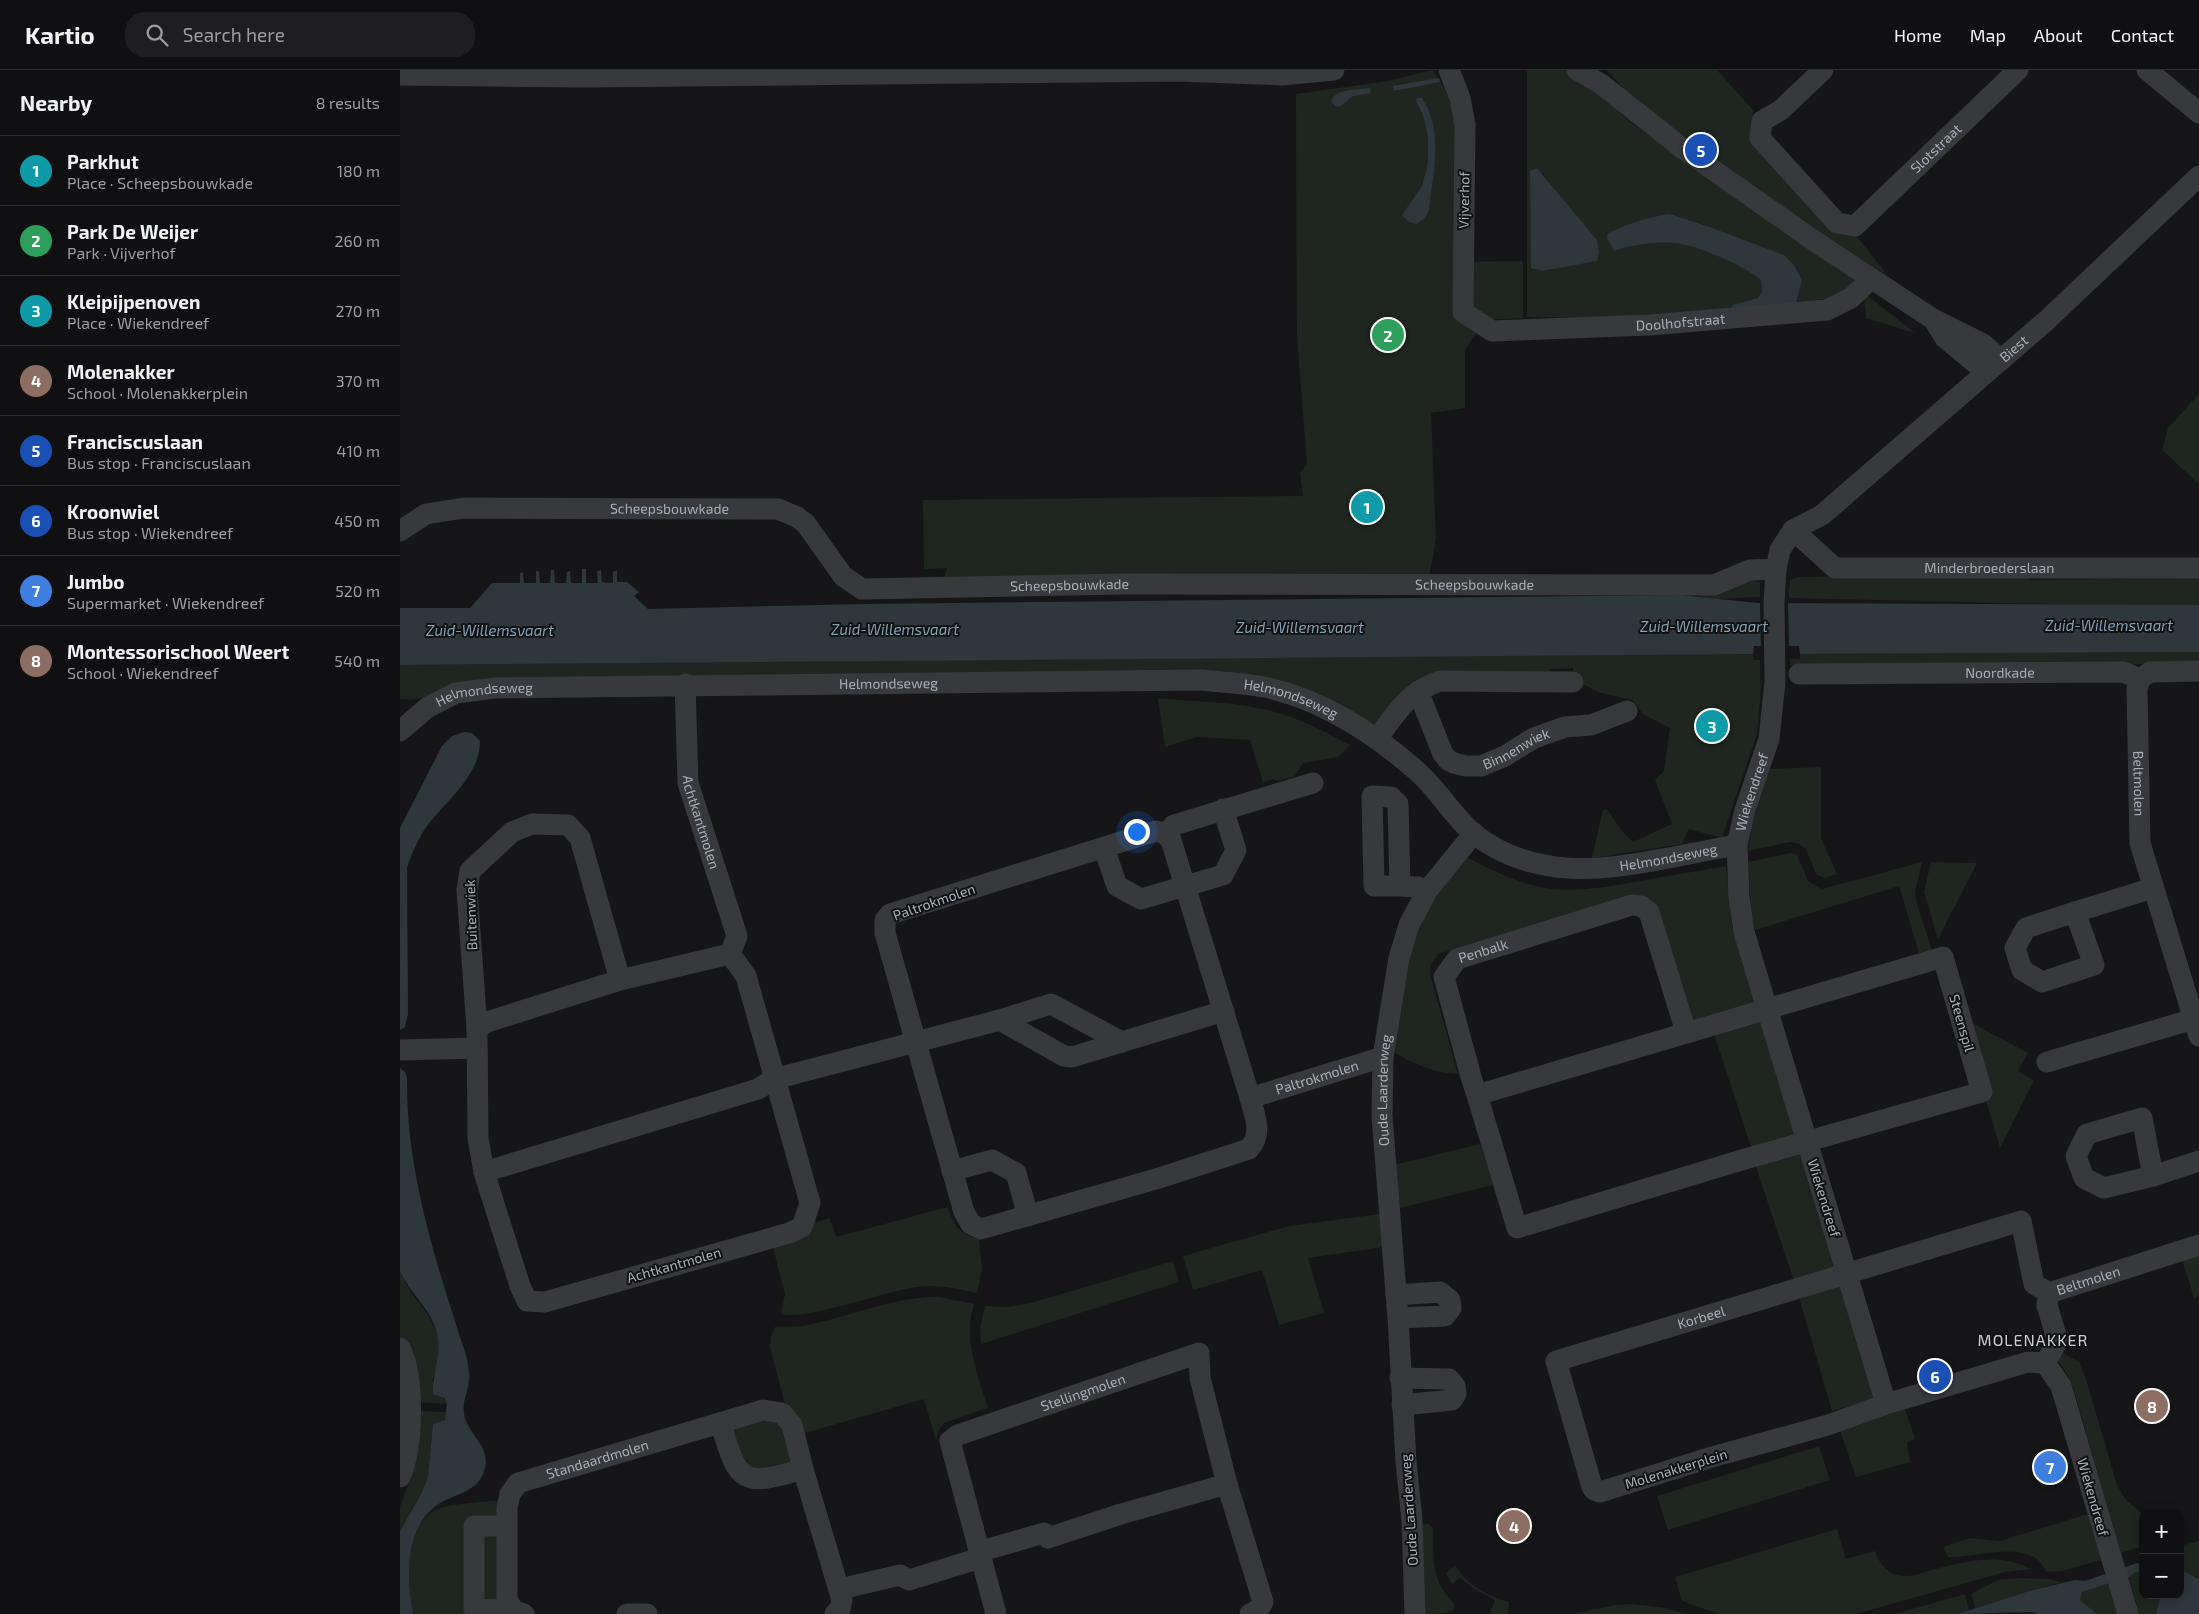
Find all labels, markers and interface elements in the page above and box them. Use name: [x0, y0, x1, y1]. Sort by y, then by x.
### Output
search box: [125, 12, 475, 57]
text: Kartio: [25, 20, 95, 49]
icon: search: [143, 21, 171, 49]
text: Search here: [183, 23, 285, 46]
text: Home: [1894, 24, 1942, 46]
text: Map: [1970, 24, 2006, 46]
text: About: [2034, 24, 2083, 46]
text: Contact: [2111, 24, 2174, 46]
text: Nearby: [20, 90, 92, 115]
text: 8 results: [316, 93, 380, 112]
street label: Slotstraat: [1907, 120, 1965, 177]
pin: 5: [1685, 131, 1717, 169]
text: Parkhut: [67, 150, 139, 173]
text: 1: [33, 161, 39, 180]
text: 180 m: [337, 161, 380, 180]
street label: Vijverhof: [1455, 170, 1473, 229]
text: Place · Scheepsbouwkade: [67, 173, 253, 192]
text: Park De Weijer: [67, 220, 198, 243]
text: 2: [31, 231, 41, 250]
text: 260 m: [335, 231, 380, 250]
text: Park · Vijverhof: [67, 243, 176, 262]
text: Kleipijpenoven: [67, 290, 200, 313]
text: 3: [31, 301, 41, 320]
text: 270 m: [336, 301, 380, 320]
street label: Doolhofstraat: [1636, 310, 1726, 334]
text: Place · Wiekendreef: [67, 313, 209, 332]
pin: 2: [1372, 316, 1404, 354]
street label: Biest: [1996, 331, 2031, 365]
text: Molenakker: [67, 360, 175, 383]
text: 4: [31, 371, 41, 390]
text: 370 m: [336, 371, 380, 390]
text: School · Molenakkerplein: [67, 383, 248, 402]
text: Franciscuslaan: [67, 430, 203, 453]
text: 5: [32, 441, 40, 460]
text: 410 m: [337, 441, 380, 460]
text: Bus stop · Franciscuslaan: [67, 453, 251, 472]
pin: 1: [1351, 488, 1383, 526]
street label: Scheepsbouwkade: [610, 499, 729, 517]
text: Kroonwiel: [67, 500, 159, 523]
text: 6: [31, 511, 41, 530]
text: 450 m: [334, 511, 380, 530]
text: Bus stop · Wiekendreef: [67, 523, 233, 542]
street label: Minderbroederslaan: [1924, 559, 2054, 576]
text: Jumbo: [67, 570, 125, 593]
street label: Scheepsbouwkade: [1010, 575, 1129, 594]
street label: Scheepsbouwkade: [1415, 575, 1534, 593]
text: 7: [32, 581, 40, 600]
text: 520 m: [335, 581, 380, 600]
text: Supermarket · Wiekendreef: [67, 593, 264, 612]
water label: Zuid-Willemsvaart: [2045, 616, 2173, 634]
water label: Zuid-Willemsvaart: [1640, 617, 1768, 635]
water label: Zuid-Willemsvaart: [1236, 618, 1364, 636]
water label: Zuid-Willemsvaart: [831, 620, 959, 638]
water label: Zuid-Willemsvaart: [426, 621, 554, 639]
text: Montessorischool Weert: [67, 640, 289, 663]
text: 8: [31, 651, 41, 670]
text: 540 m: [334, 651, 380, 670]
text: School · Wiekendreef: [67, 663, 219, 682]
street label: Noordkade: [1965, 664, 2035, 681]
street label: Helmondseweg: [839, 674, 938, 692]
street label: Helmondseweg: [1243, 675, 1342, 722]
street label: Helmondseweg: [433, 679, 533, 710]
pin: 3: [1696, 707, 1728, 745]
street label: Binnenwiek: [1480, 724, 1552, 772]
street label: Wiekendreef: [1731, 750, 1772, 833]
street label: Beltmolen: [2130, 751, 2148, 817]
street label: Achtkantmolen: [680, 775, 724, 871]
your location: [1124, 819, 1150, 845]
street label: Helmondseweg: [1618, 840, 1719, 874]
street label: Buitenwiek: [461, 879, 480, 951]
street label: Paltrokmolen: [890, 880, 977, 924]
street label: Penbalk: [1456, 935, 1510, 966]
street label: Steenspil: [1946, 992, 1979, 1054]
street label: Oude Laarderweg: [1373, 1033, 1395, 1147]
street label: Paltrokmolen: [1273, 1056, 1360, 1098]
street label: Wiekendreef: [1805, 1157, 1845, 1240]
street label: Achtkantmolen: [625, 1243, 723, 1286]
street label: Beltmolen: [2054, 1262, 2122, 1298]
street label: Korbeel: [1675, 1302, 1728, 1332]
district label: MOLENAKKER: [1978, 1330, 2088, 1349]
pin: 6: [1919, 1357, 1951, 1395]
street label: Stellingmolen: [1038, 1370, 1127, 1414]
pin: 8: [2136, 1387, 2168, 1425]
street label: Standaardmolen: [544, 1436, 650, 1482]
street label: Molenakkerplein: [1623, 1445, 1729, 1492]
pin: 7: [2034, 1448, 2066, 1486]
street label: Oude Laarderweg: [1396, 1453, 1421, 1566]
street label: Wiekendreef: [2074, 1456, 2113, 1539]
pin: 4: [1498, 1507, 1530, 1545]
map controls: [2139, 1509, 2184, 1599]
button: +: [2139, 1509, 2184, 1554]
button: −: [2139, 1554, 2184, 1599]

